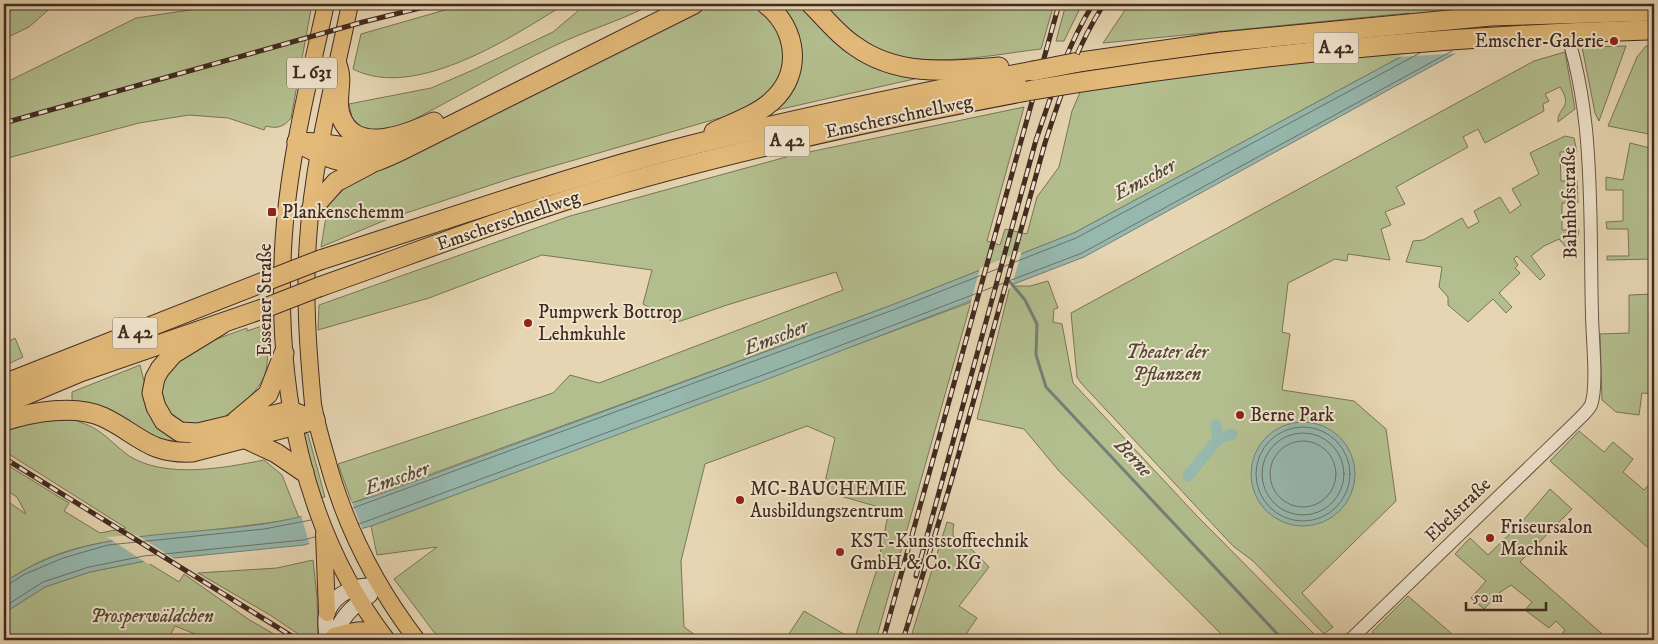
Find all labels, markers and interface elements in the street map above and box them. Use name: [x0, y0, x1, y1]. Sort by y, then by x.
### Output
place label: Emscher-Galerie: [1474, 30, 1604, 53]
road number: A 42: [1314, 32, 1358, 64]
marker: Emscher-Galerie: [1608, 35, 1620, 47]
road number: L 631: [287, 58, 337, 88]
street label: Emscherschnellweg: [823, 90, 975, 144]
road number: A 42: [764, 125, 810, 156]
street label: Bahnhofstraße: [1558, 147, 1582, 259]
water label: Emscher: [1109, 152, 1182, 207]
street label: Emscherschnellweg: [433, 185, 583, 256]
place label: Plankenschemm: [282, 201, 405, 224]
marker: Plankenschemm: [266, 206, 278, 218]
street label: Essener Straße: [254, 243, 277, 357]
place label: Pumpwerk Bottrop Lehmkuhle: [538, 301, 682, 346]
water label: Emscher: [739, 314, 813, 362]
road number: A 42: [112, 317, 158, 348]
marker: Pumpwerk Bottrop Lehmkuhle: [522, 317, 534, 329]
park label: Theater der Pflanzen: [1126, 341, 1210, 386]
place label: Berne Park: [1250, 404, 1335, 427]
marker: Berne Park: [1234, 409, 1246, 421]
water label: Berne: [1108, 433, 1158, 484]
water label: Emscher: [360, 456, 434, 502]
street label: Ebelstraße: [1420, 473, 1496, 547]
place label: MC-BAUCHEMIE Ausbildungszentrum: [750, 478, 907, 523]
marker: MC-BAUCHEMIE Ausbildungszentrum: [734, 494, 746, 506]
place label: Friseursalon Machnik: [1500, 516, 1592, 561]
place label: KST-Kunststofftechnik GmbH & Co. KG: [850, 530, 1029, 575]
marker: Friseursalon Machnik: [1484, 532, 1496, 544]
marker: KST-Kunststofftechnik GmbH & Co. KG: [834, 546, 846, 558]
scale bar: [1466, 579, 1546, 611]
text: 50 m: [1473, 588, 1503, 607]
park label: Prosperwäldchen: [90, 605, 214, 629]

